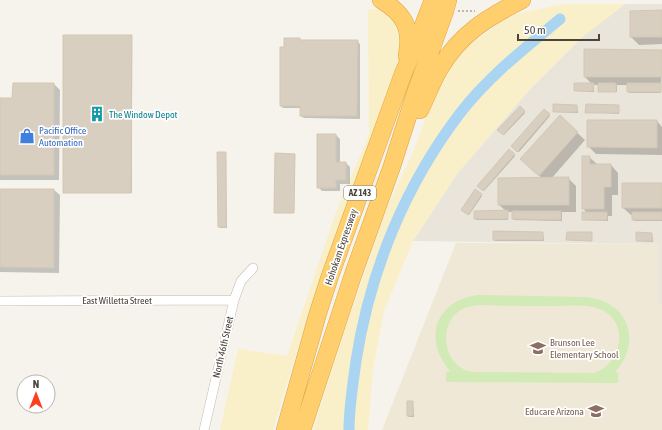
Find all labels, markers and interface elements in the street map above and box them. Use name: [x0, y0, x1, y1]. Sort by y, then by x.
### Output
scale bar: [518, 16, 599, 42]
text: 50 m: [524, 23, 546, 37]
building icon: The Window Depot: [88, 105, 106, 123]
place label: The Window Depot: [109, 109, 178, 120]
place label: Pacific Office Automation: [39, 125, 87, 148]
shop icon: Pacific Office Automation: [18, 127, 36, 145]
road number: AZ 143: [344, 186, 376, 200]
street label: Hohokam Expressway: [323, 207, 359, 287]
street label: East Willetta Street: [82, 295, 152, 306]
street label: North 46th Street: [211, 315, 235, 379]
place label: Brunson Lee Elementary School: [550, 337, 619, 360]
school or university icon: Brunson Lee Elementary School: [529, 339, 547, 357]
north arrow: [16, 374, 56, 414]
text: N: [33, 378, 39, 390]
school or university icon: Educare Arizona: [587, 402, 605, 420]
place label: Educare Arizona: [525, 406, 584, 417]

